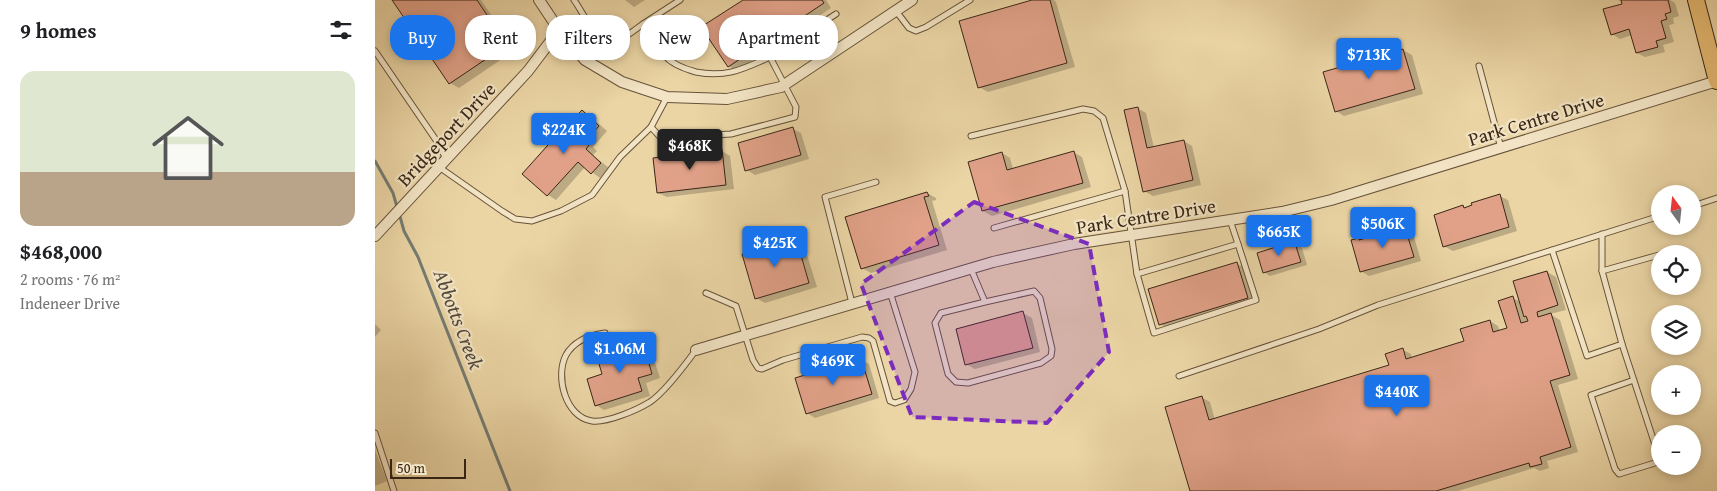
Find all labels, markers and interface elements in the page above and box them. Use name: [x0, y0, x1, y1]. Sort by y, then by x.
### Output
text: 9 homes: [20, 15, 96, 46]
chip: Buy: [390, 15, 455, 60]
chip: Rent: [465, 15, 536, 60]
chip: Filters: [546, 15, 630, 60]
chip: New: [640, 15, 709, 60]
chip: Apartment: [719, 15, 838, 60]
icon: filters: [327, 16, 355, 44]
pin: $713K: [1334, 38, 1404, 80]
text: $713K: [1347, 42, 1391, 66]
street label: Bridgeport Drive: [390, 75, 502, 192]
street label: Park Centre Drive: [1465, 85, 1607, 153]
icon: home: [143, 103, 233, 193]
pin: $224K: [529, 112, 599, 155]
text: $224K: [542, 117, 586, 141]
pin: $468K: [655, 128, 725, 171]
text: $468K: [668, 133, 712, 157]
north arrow: [1651, 185, 1701, 235]
map controls: [1651, 185, 1701, 475]
street label: Park Centre Drive: [1074, 191, 1218, 241]
pin: $506K: [1348, 206, 1418, 249]
text: $506K: [1361, 211, 1405, 235]
pin: $665K: [1244, 214, 1314, 257]
text: $665K: [1257, 219, 1301, 243]
pin: $425K: [740, 226, 810, 268]
text: $425K: [753, 230, 797, 254]
text: $468,000: [20, 236, 102, 267]
button: locate: [1651, 245, 1701, 295]
water label: Abbotts Creek: [426, 264, 492, 374]
text: 2 rooms · 76 m²: [20, 267, 120, 291]
text: Indeneer Drive: [20, 291, 120, 315]
button: layers: [1651, 305, 1701, 355]
pin: $1.06M: [579, 332, 661, 374]
text: $1.06M: [594, 336, 646, 360]
pin: $469K: [798, 344, 868, 386]
text: $469K: [811, 348, 855, 372]
button: +: [1651, 365, 1701, 415]
pin: $440K: [1362, 374, 1432, 417]
text: $440K: [1375, 379, 1419, 403]
button: −: [1651, 425, 1701, 475]
scale bar: [390, 456, 466, 479]
text: 50 m: [397, 458, 425, 478]

